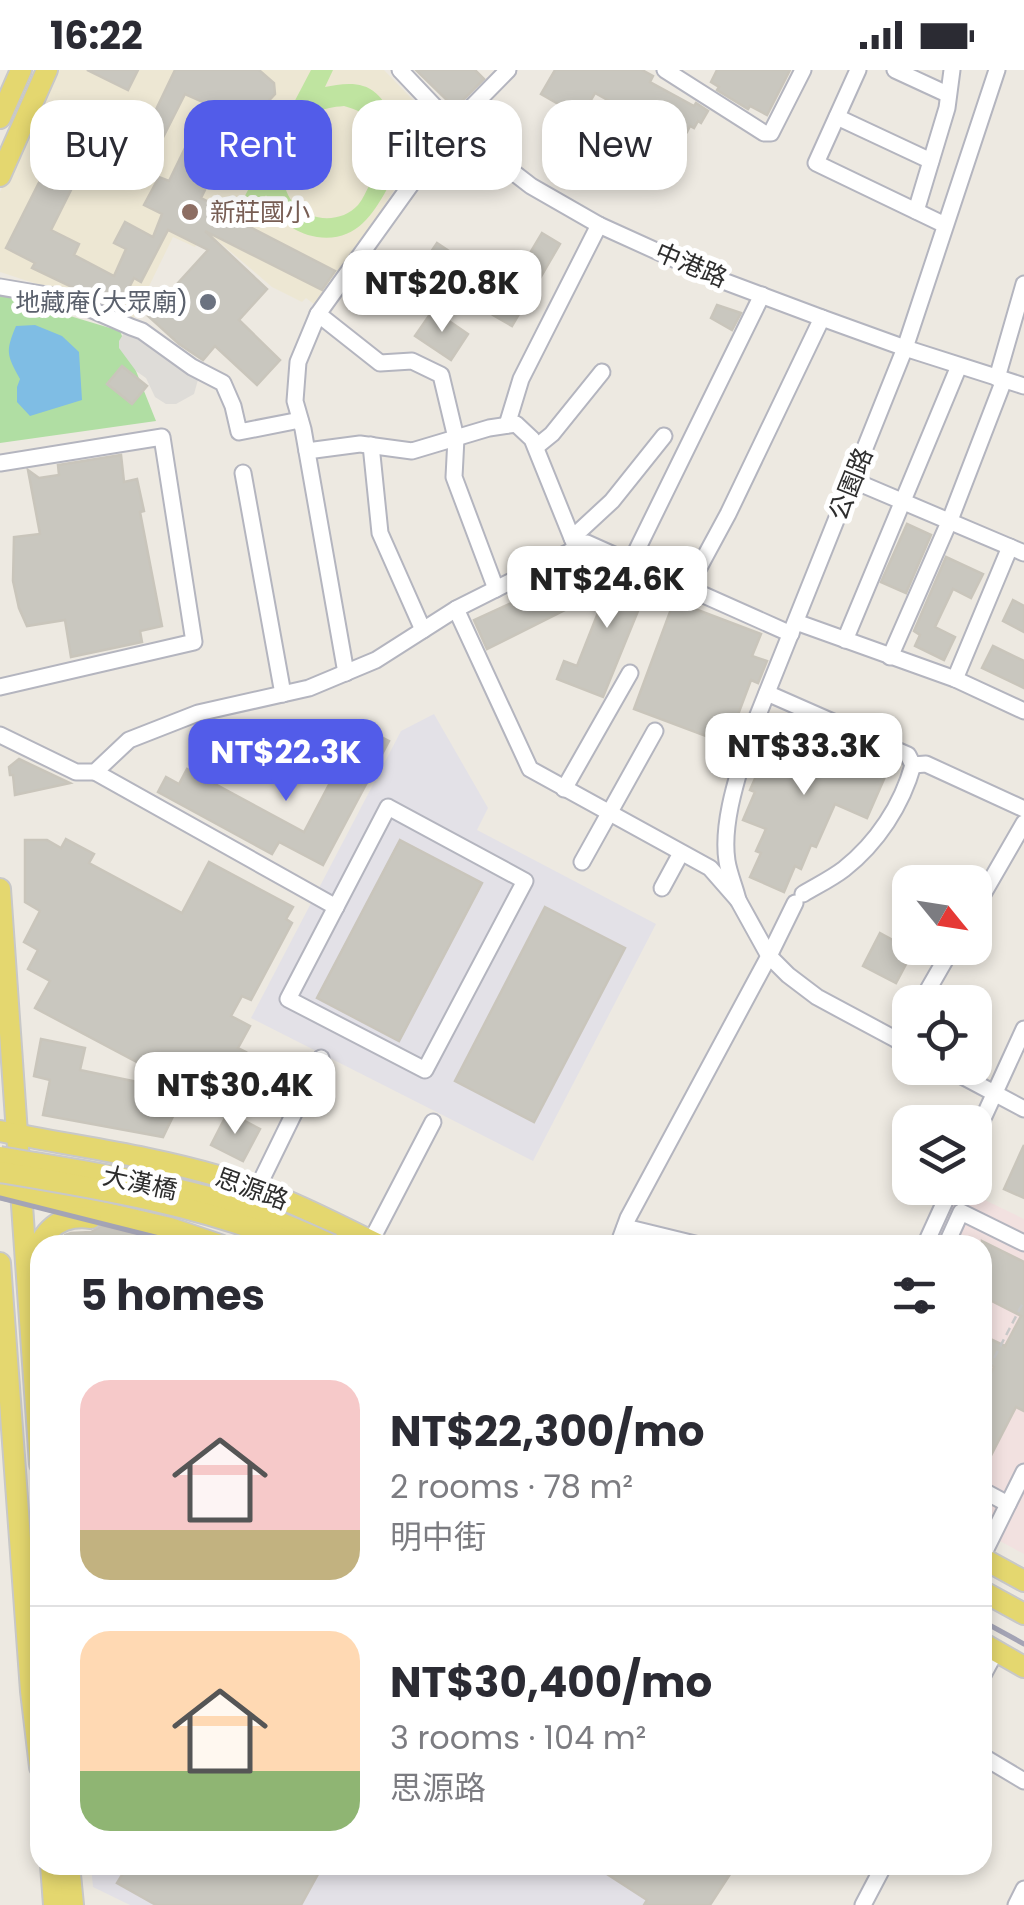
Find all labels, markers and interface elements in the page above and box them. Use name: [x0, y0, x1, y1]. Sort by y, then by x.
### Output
text: 16:22: [50, 9, 143, 62]
chip: Buy: [30, 100, 164, 190]
chip: Rent: [184, 100, 332, 190]
chip: Filters: [352, 100, 522, 190]
chip: New: [542, 100, 687, 190]
place label: 新莊國小: [210, 195, 310, 230]
marker: 新莊國小: [179, 201, 201, 223]
street label: 中港路: [650, 234, 732, 296]
pin: NT$20.8K: [339, 250, 545, 335]
text: NT$20.8K: [364, 260, 520, 305]
place label: 地藏庵(大眾廟): [15, 285, 188, 320]
marker: 地藏庵(大眾廟): [197, 291, 219, 313]
street label: 公園路: [821, 443, 881, 525]
pin: NT$24.6K: [504, 546, 710, 631]
text: NT$24.6K: [529, 556, 685, 601]
pin: NT$33.3K: [701, 713, 907, 798]
pin: NT$22.3K: [183, 719, 389, 804]
text: NT$33.3K: [727, 723, 881, 768]
text: NT$22.3K: [210, 729, 362, 774]
north arrow: [892, 865, 992, 965]
map controls: [892, 865, 992, 1205]
button: locate: [892, 985, 992, 1085]
pin: NT$30.4K: [132, 1052, 338, 1137]
text: NT$30.4K: [156, 1062, 314, 1107]
button: layers: [892, 1105, 992, 1205]
street label: 大漢橋: [100, 1158, 180, 1208]
street label: 思源路: [211, 1160, 293, 1218]
text: 5 homes: [80, 1266, 265, 1325]
icon: filters: [887, 1268, 942, 1323]
text: NT$22,300/mo: [390, 1402, 705, 1461]
icon: home: [160, 1420, 280, 1540]
text: 2 rooms · 78 m²: [390, 1464, 633, 1509]
text: 明中街: [390, 1514, 486, 1559]
text: NT$30,400/mo: [390, 1653, 712, 1712]
icon: home: [160, 1671, 280, 1791]
text: 3 rooms · 104 m²: [390, 1715, 646, 1760]
text: 思源路: [390, 1765, 486, 1810]

